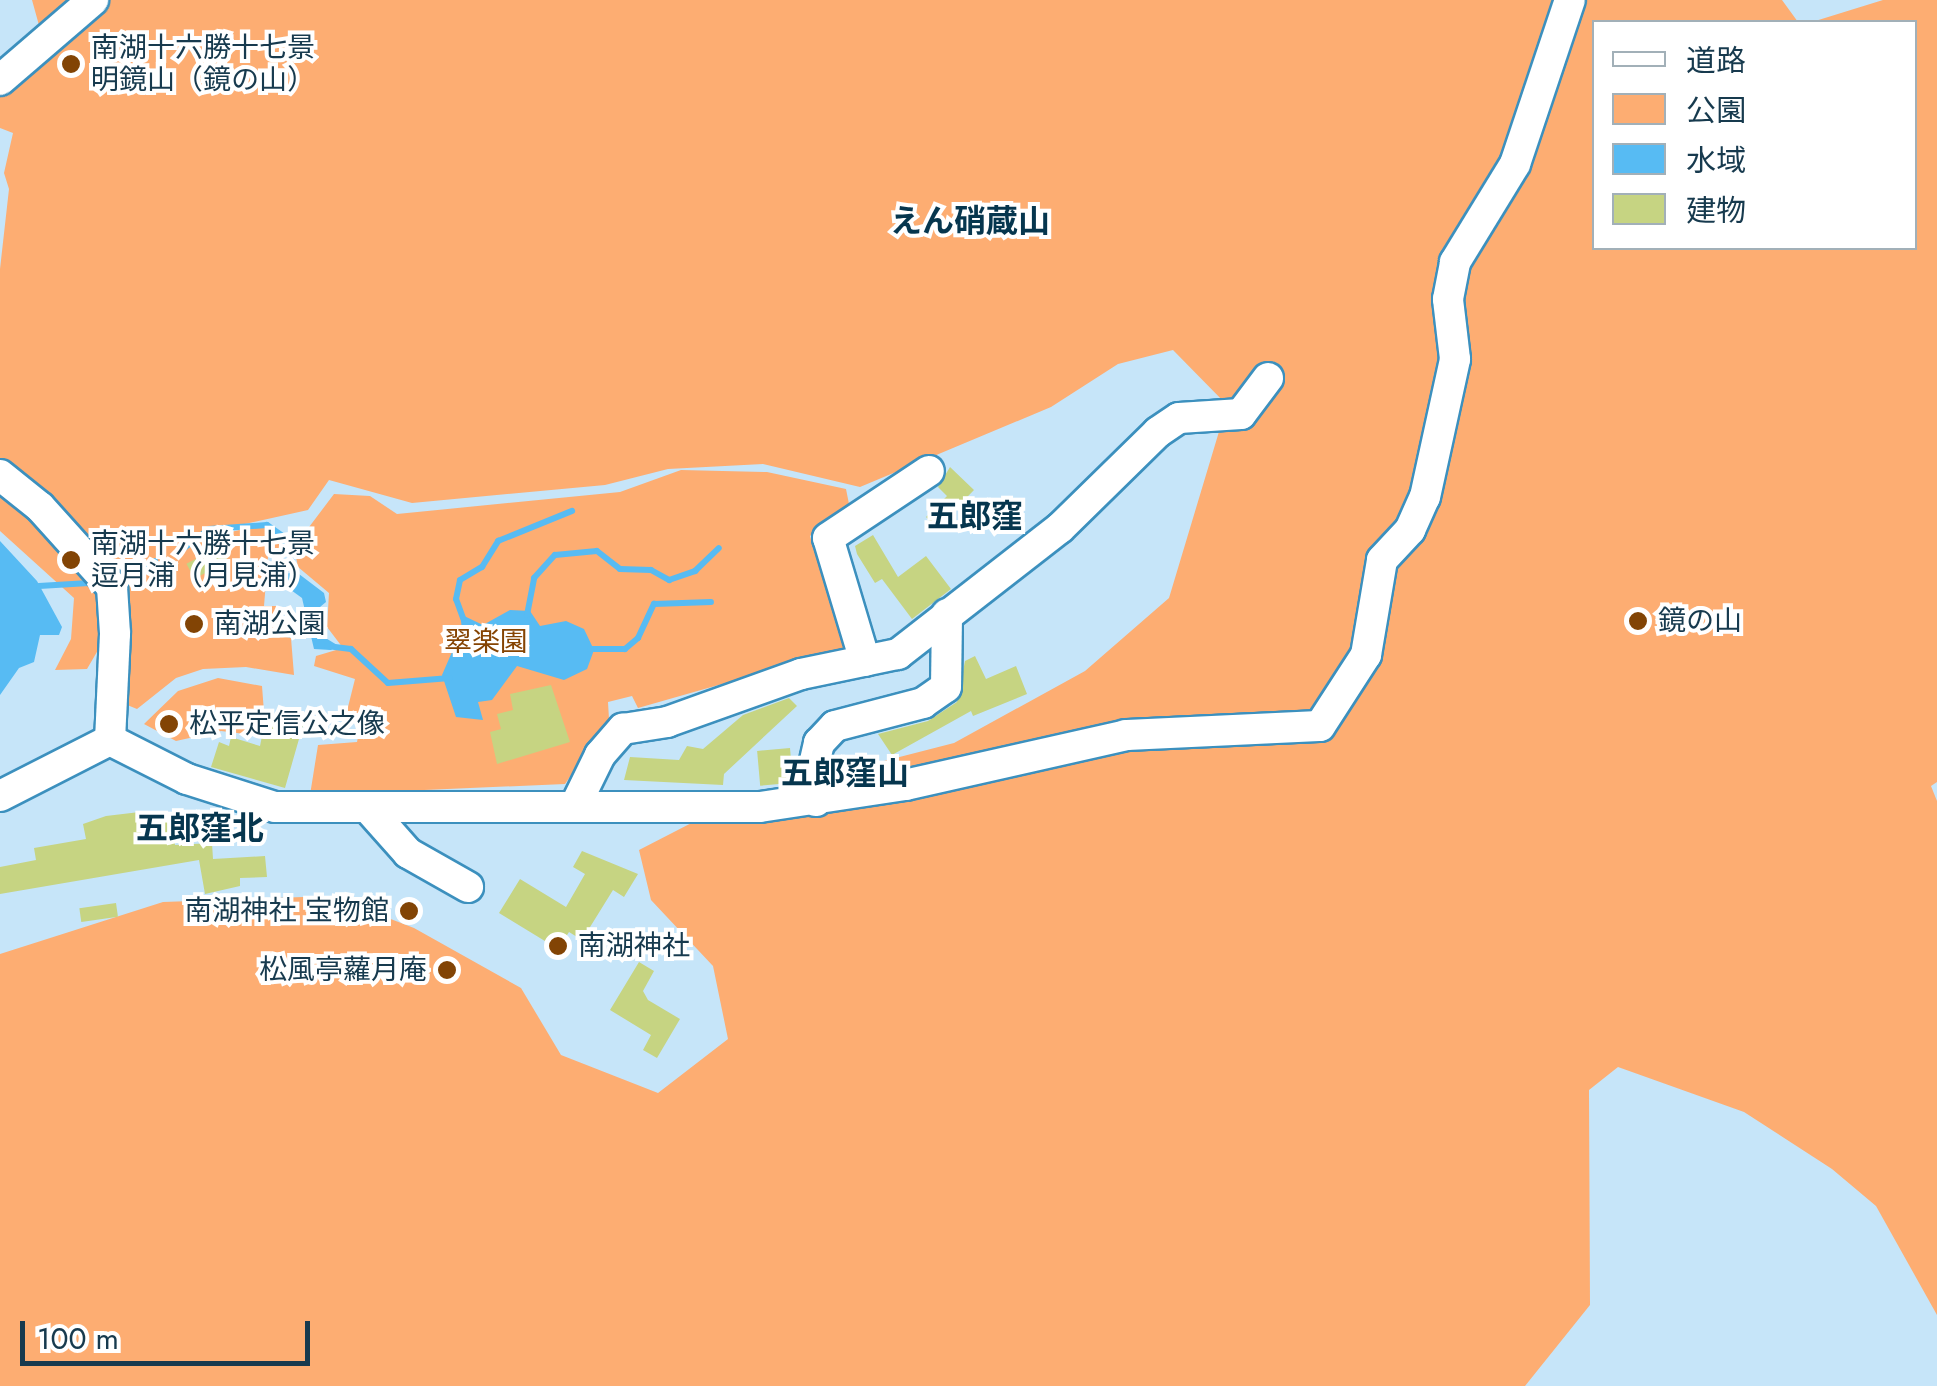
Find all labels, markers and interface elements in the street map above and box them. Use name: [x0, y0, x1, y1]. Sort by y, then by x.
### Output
legend: [1592, 20, 1917, 250]
place label: 南湖十六勝十七景 明鏡山（鏡の山）: [91, 31, 315, 97]
text: 道路: [1686, 39, 1746, 82]
marker: 南湖十六勝十七景 明鏡山（鏡の山）: [60, 53, 82, 75]
text: 公園: [1686, 89, 1746, 132]
text: 水域: [1686, 139, 1746, 182]
text: 建物: [1686, 189, 1746, 232]
district label: えん硝蔵山: [890, 202, 1050, 240]
district label: 五郎窪: [927, 497, 1023, 535]
place label: 南湖十六勝十七景 逗月浦（月見浦）: [91, 527, 315, 593]
marker: 南湖十六勝十七景 逗月浦（月見浦）: [60, 549, 82, 571]
place label: 鏡の山: [1658, 604, 1742, 638]
place label: 南湖公園: [214, 607, 326, 641]
marker: 鏡の山: [1627, 610, 1649, 632]
marker: 南湖公園: [183, 613, 205, 635]
park label: 翠楽園: [444, 625, 528, 659]
place label: 松平定信公之像: [189, 707, 385, 741]
marker: 松平定信公之像: [158, 713, 180, 735]
district label: 五郎窪山: [781, 754, 909, 792]
district label: 五郎窪北: [136, 809, 264, 847]
place label: 南湖神社 宝物館: [185, 894, 389, 928]
marker: 南湖神社 宝物館: [398, 900, 420, 922]
place label: 南湖神社: [578, 929, 690, 963]
marker: 南湖神社: [547, 935, 569, 957]
place label: 松風亭蘿月庵: [259, 953, 427, 987]
marker: 松風亭蘿月庵: [436, 959, 458, 981]
scale bar: [25, 1301, 315, 1363]
text: 100 m: [37, 1317, 119, 1360]

